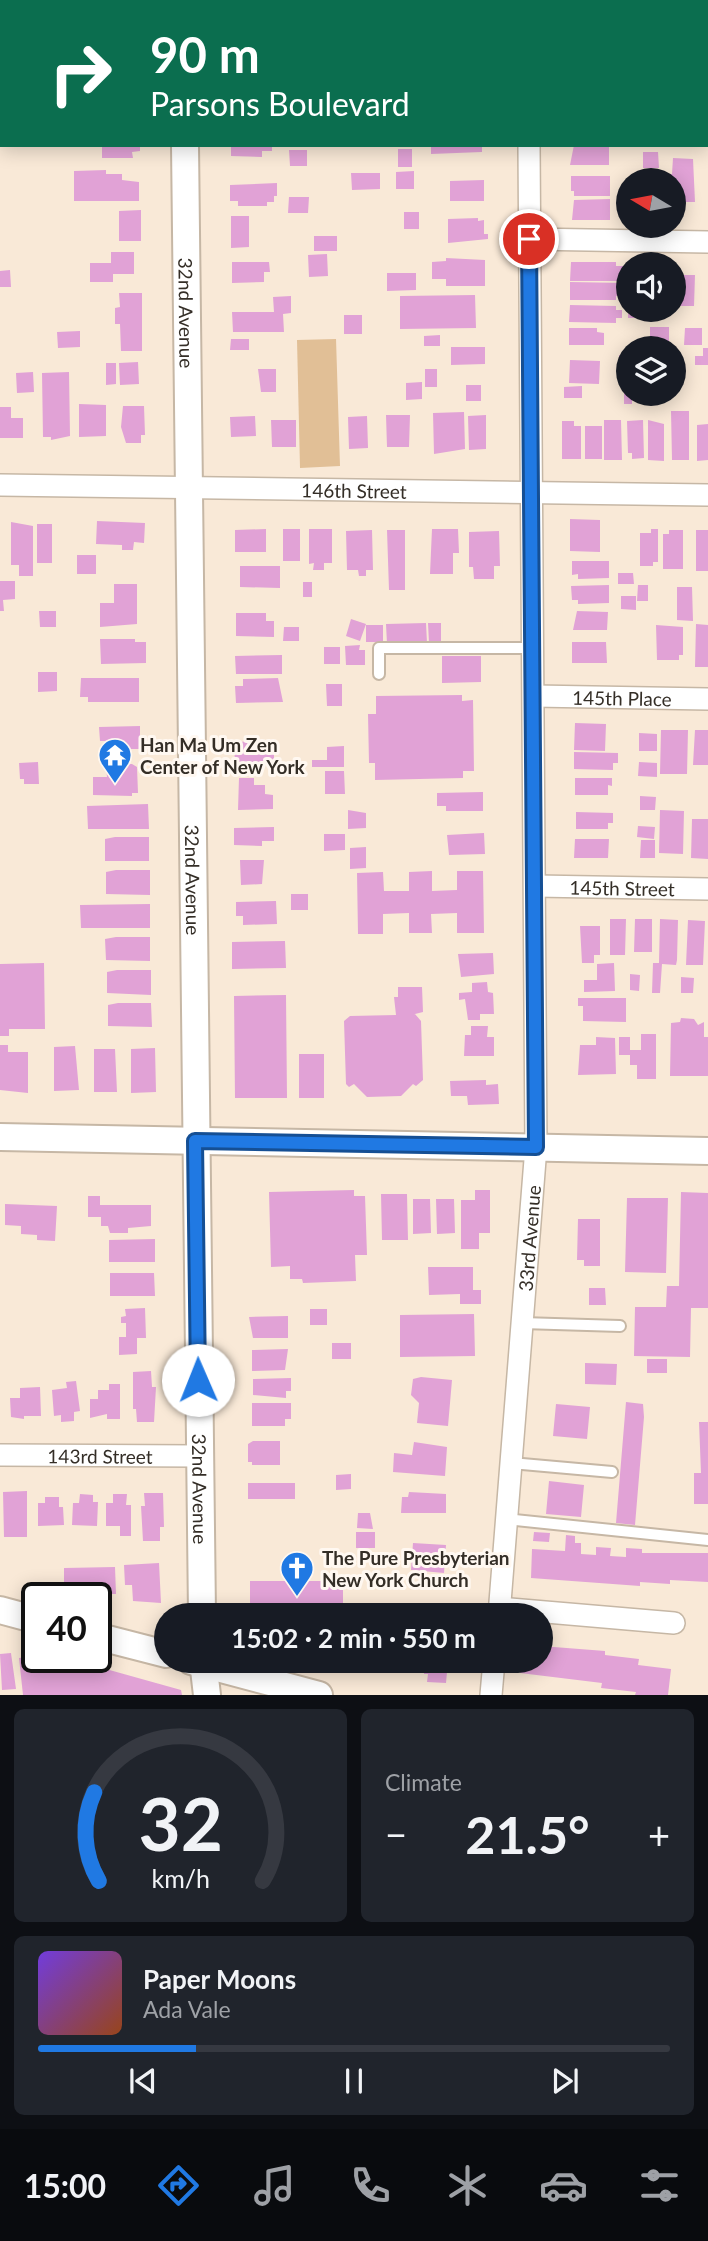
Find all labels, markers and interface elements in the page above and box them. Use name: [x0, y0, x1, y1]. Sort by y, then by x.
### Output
text: 90 m: [150, 25, 260, 83]
icon: right: [35, 28, 126, 119]
text: Parsons Boulevard: [150, 84, 410, 123]
north arrow: [616, 168, 686, 238]
map controls: [616, 168, 686, 406]
pin: [499, 209, 559, 269]
icon: arrive: [510, 220, 548, 258]
button: sound: [616, 252, 686, 322]
street label: 32nd Avenue: [175, 258, 199, 368]
button: layers: [616, 336, 686, 406]
street label: 146th Street: [301, 478, 407, 502]
street label: 145th Place: [572, 685, 672, 710]
place label: Han Ma Um Zen Center of New York: [140, 733, 306, 778]
temple icon: Han Ma Um Zen Center of New York: [96, 736, 134, 785]
street label: 32nd Avenue: [181, 825, 206, 935]
street label: 145th Street: [569, 875, 675, 900]
street label: 33rd Avenue: [513, 1184, 544, 1292]
position arrow: [161, 1343, 235, 1417]
street label: 32nd Avenue: [188, 1434, 213, 1544]
street label: 143rd Street: [47, 1444, 153, 1467]
place label: The Pure Presbyterian New York Church: [322, 1546, 510, 1591]
church icon: The Pure Presbyterian New York Church: [278, 1549, 316, 1598]
speed limit sign: 40: [21, 1582, 112, 1673]
text: 15:02 · 2 min · 550 m: [231, 1622, 476, 1654]
text: Climate: [385, 1768, 462, 1796]
text: 32: [138, 1780, 223, 1868]
text: 21.5°: [465, 1803, 590, 1865]
text: −: [385, 1811, 407, 1857]
text: +: [648, 1811, 670, 1857]
text: km/h: [151, 1863, 210, 1893]
text: Paper Moons: [143, 1963, 296, 1995]
text: Ada Vale: [143, 1995, 231, 2023]
icon: previous: [124, 2062, 162, 2100]
icon: pause: [335, 2062, 373, 2100]
icon: next: [546, 2062, 584, 2100]
icon: directions: [154, 2161, 203, 2210]
icon: music: [250, 2161, 299, 2210]
icon: phone: [346, 2161, 395, 2210]
icon: climate: [443, 2161, 492, 2210]
icon: car: [539, 2161, 588, 2210]
icon: filters: [635, 2161, 684, 2210]
text: 15:00: [24, 2166, 106, 2205]

